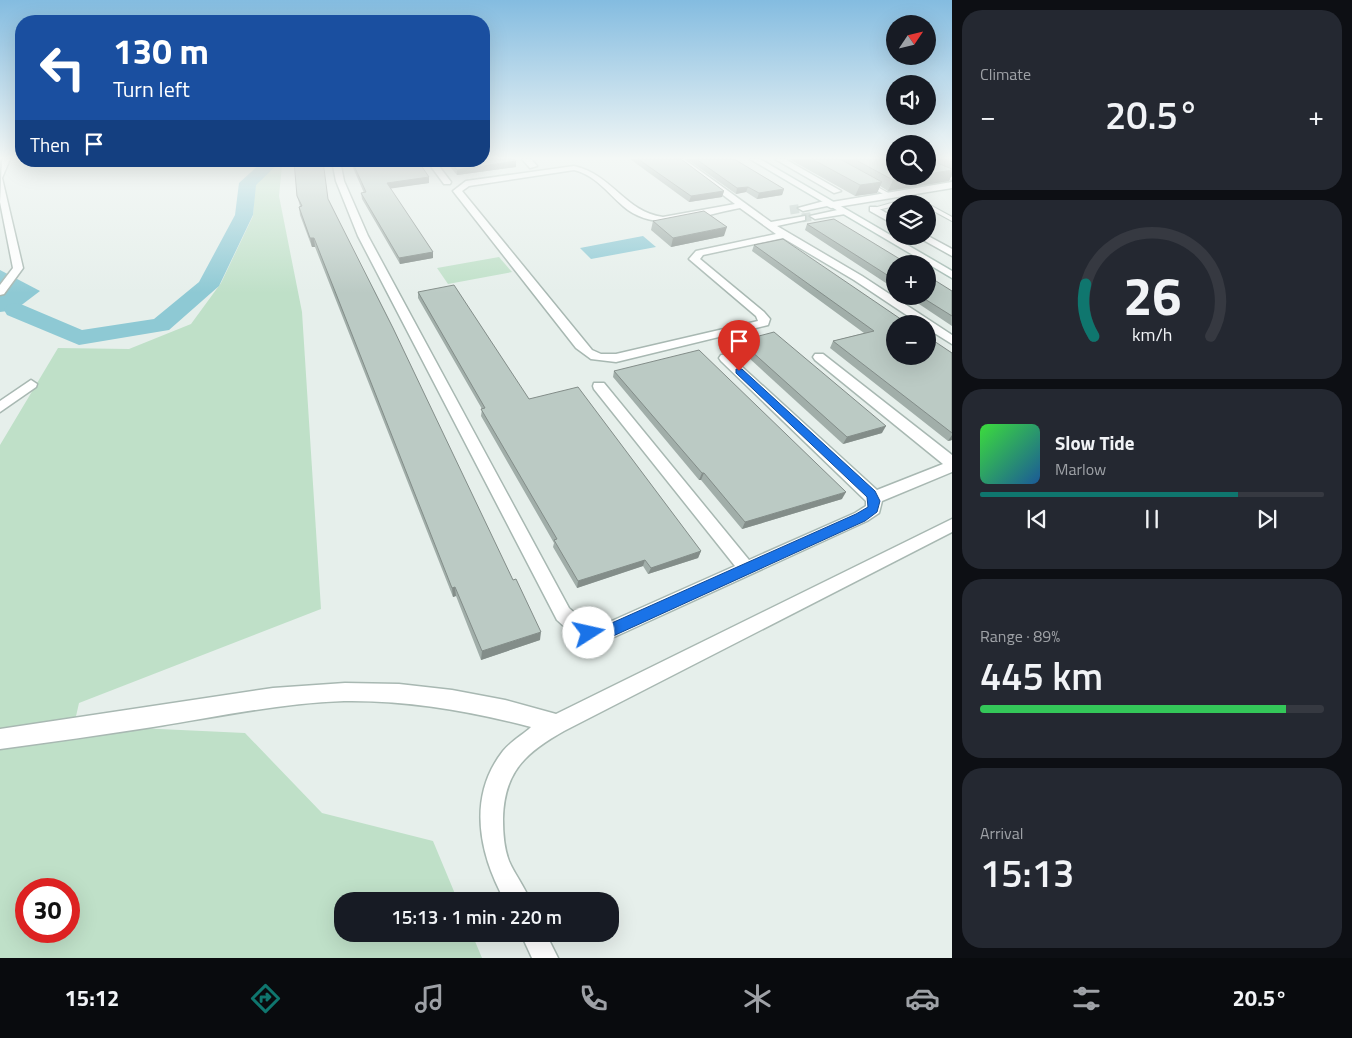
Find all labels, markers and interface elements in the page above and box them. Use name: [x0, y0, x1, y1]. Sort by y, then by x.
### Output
north arrow: [886, 15, 936, 65]
map controls: [886, 15, 936, 365]
text: 130 m: [113, 24, 209, 78]
icon: left: [30, 35, 95, 100]
text: Climate: [980, 62, 1031, 86]
text: Turn left: [113, 72, 190, 106]
button: sound: [886, 75, 936, 125]
text: 20.5°: [1105, 86, 1199, 144]
text: −: [980, 94, 996, 137]
text: +: [1308, 94, 1324, 137]
text: Then: [30, 130, 70, 159]
icon: arrive: [80, 130, 108, 158]
button: search: [886, 135, 936, 185]
button: layers: [886, 195, 936, 245]
button: +: [886, 255, 936, 305]
text: 26: [1123, 256, 1181, 335]
button: −: [886, 315, 936, 365]
pin: [718, 320, 760, 371]
text: km/h: [1132, 321, 1172, 348]
icon: arrive: [725, 327, 753, 355]
text: Slow Tide: [1055, 428, 1134, 457]
text: Marlow: [1055, 457, 1106, 481]
icon: previous: [1023, 505, 1051, 533]
icon: pause: [1138, 505, 1166, 533]
icon: next: [1253, 505, 1281, 533]
position arrow: [562, 606, 614, 658]
text: Range · 89%: [980, 624, 1060, 648]
text: 445 km: [980, 647, 1103, 705]
text: Arrival: [980, 821, 1023, 845]
text: 15:13: [980, 844, 1074, 902]
speed limit sign: 30: [15, 878, 80, 943]
text: 15:13 · 1 min · 220 m: [391, 902, 562, 931]
text: 15:12: [65, 981, 119, 1015]
icon: directions: [248, 981, 283, 1016]
icon: music: [412, 981, 447, 1016]
icon: phone: [576, 981, 611, 1016]
icon: climate: [740, 981, 775, 1016]
icon: car: [905, 981, 940, 1016]
icon: filters: [1069, 981, 1104, 1016]
text: 20.5°: [1233, 981, 1287, 1015]

